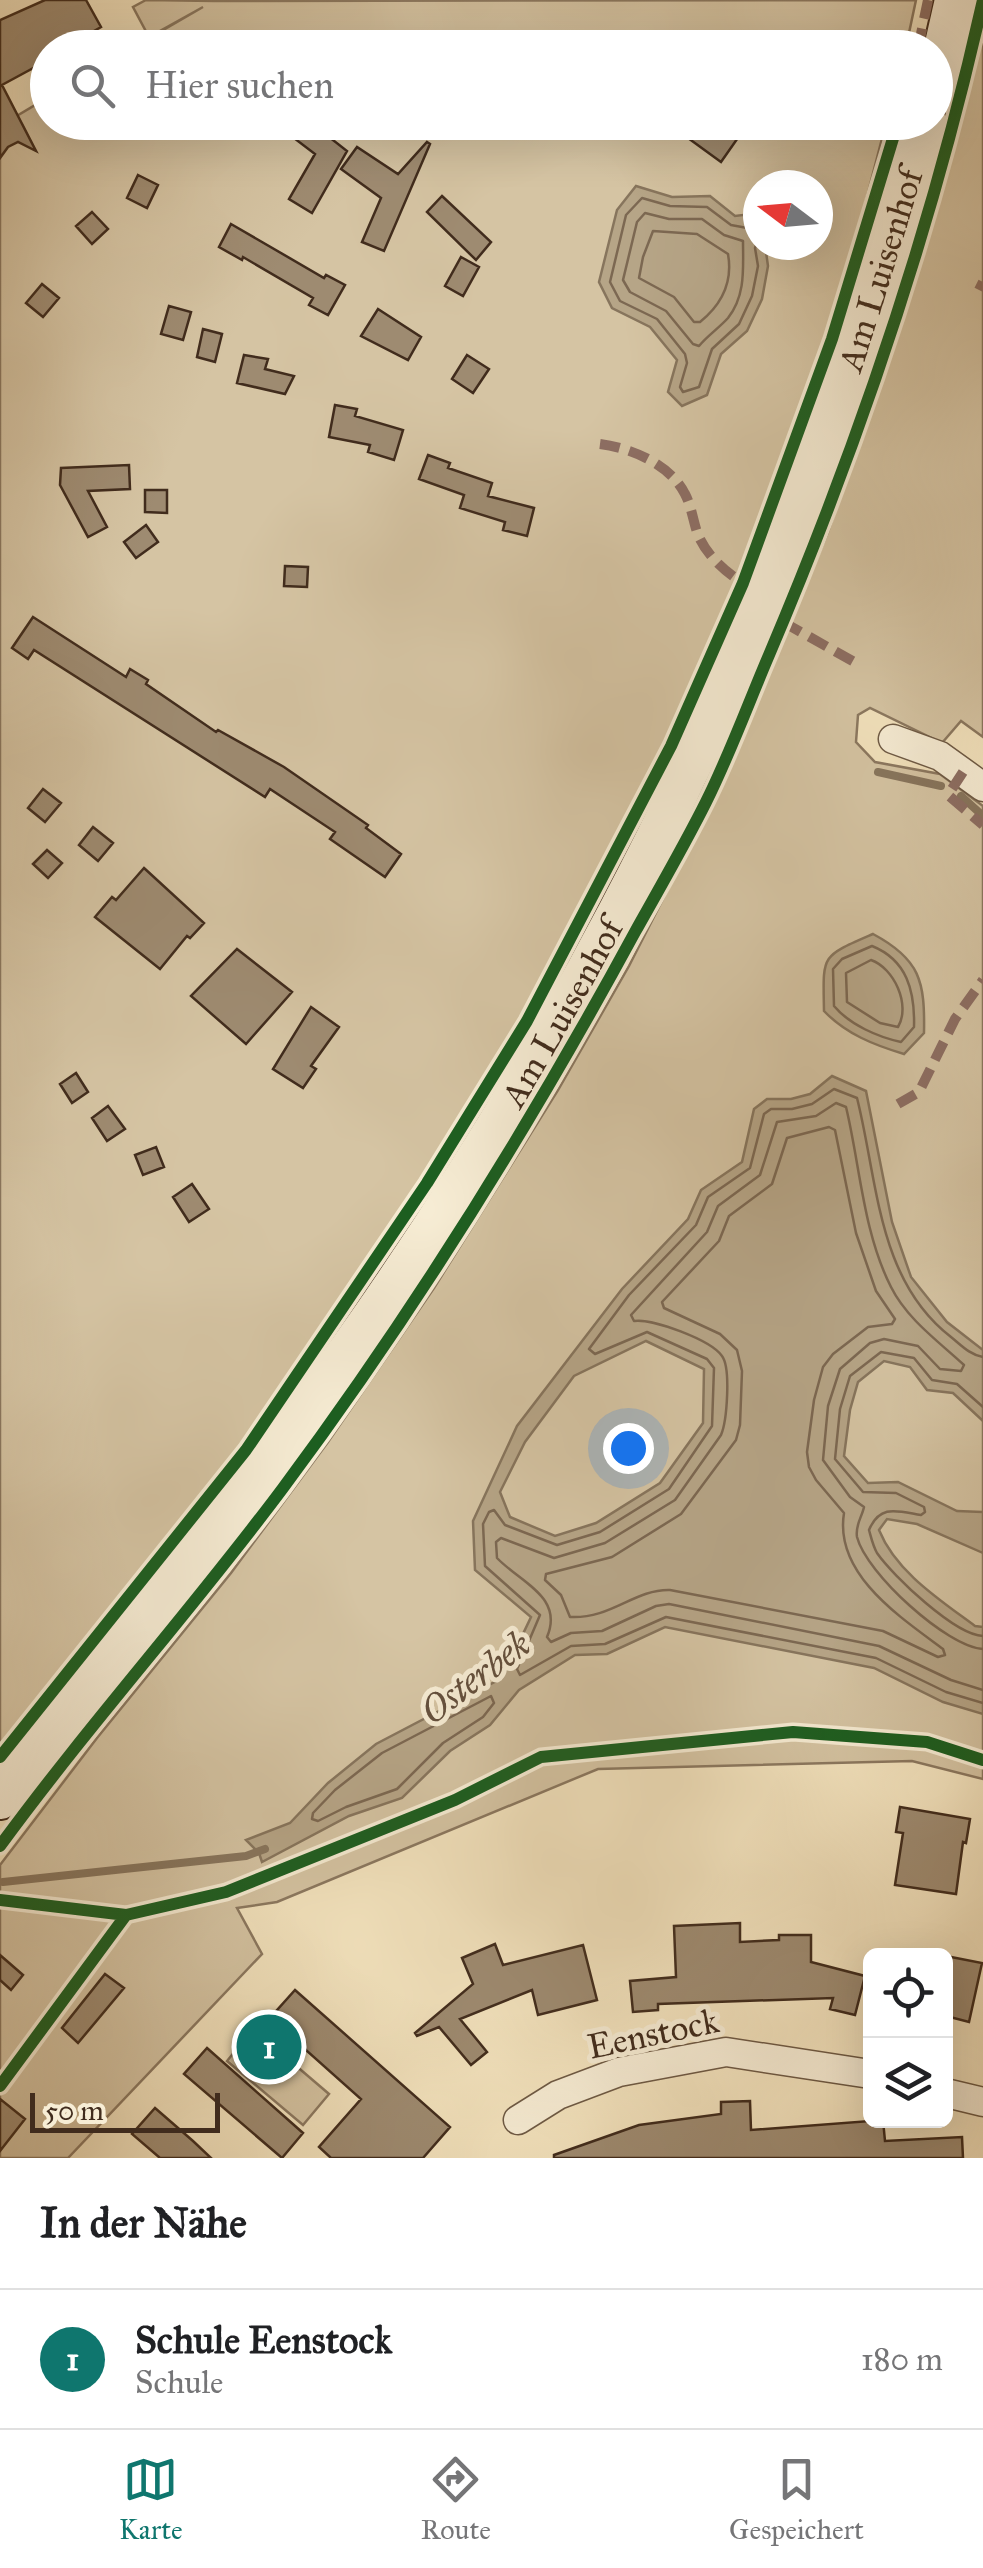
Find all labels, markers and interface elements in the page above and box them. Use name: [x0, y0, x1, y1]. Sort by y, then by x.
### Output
search box: [30, 30, 953, 140]
icon: search: [65, 58, 120, 113]
text: Hier suchen: [145, 62, 334, 108]
street label: Am Luisenhof: [828, 158, 934, 379]
north arrow: [743, 170, 833, 260]
street label: Am Luisenhof: [490, 906, 635, 1117]
your location: [603, 1423, 654, 1474]
water label: Osterbek: [411, 1621, 539, 1733]
map controls: [863, 1948, 953, 2128]
button: locate: [863, 1948, 953, 2038]
street label: Eenstock: [584, 1999, 723, 2069]
pin: 1: [236, 2010, 302, 2084]
button: layers: [863, 2038, 953, 2128]
scale bar: [30, 2088, 220, 2132]
text: 50 m: [45, 2093, 104, 2128]
text: In der Nähe: [40, 2197, 247, 2249]
text: Schule Eenstock: [135, 2317, 392, 2363]
text: 1: [66, 2340, 79, 2379]
text: 180 m: [861, 2340, 943, 2379]
text: Schule: [135, 2363, 223, 2402]
tab: Karte: [119, 2452, 183, 2547]
tab: Route: [421, 2452, 491, 2547]
tab: Gespeichert: [729, 2452, 864, 2547]

